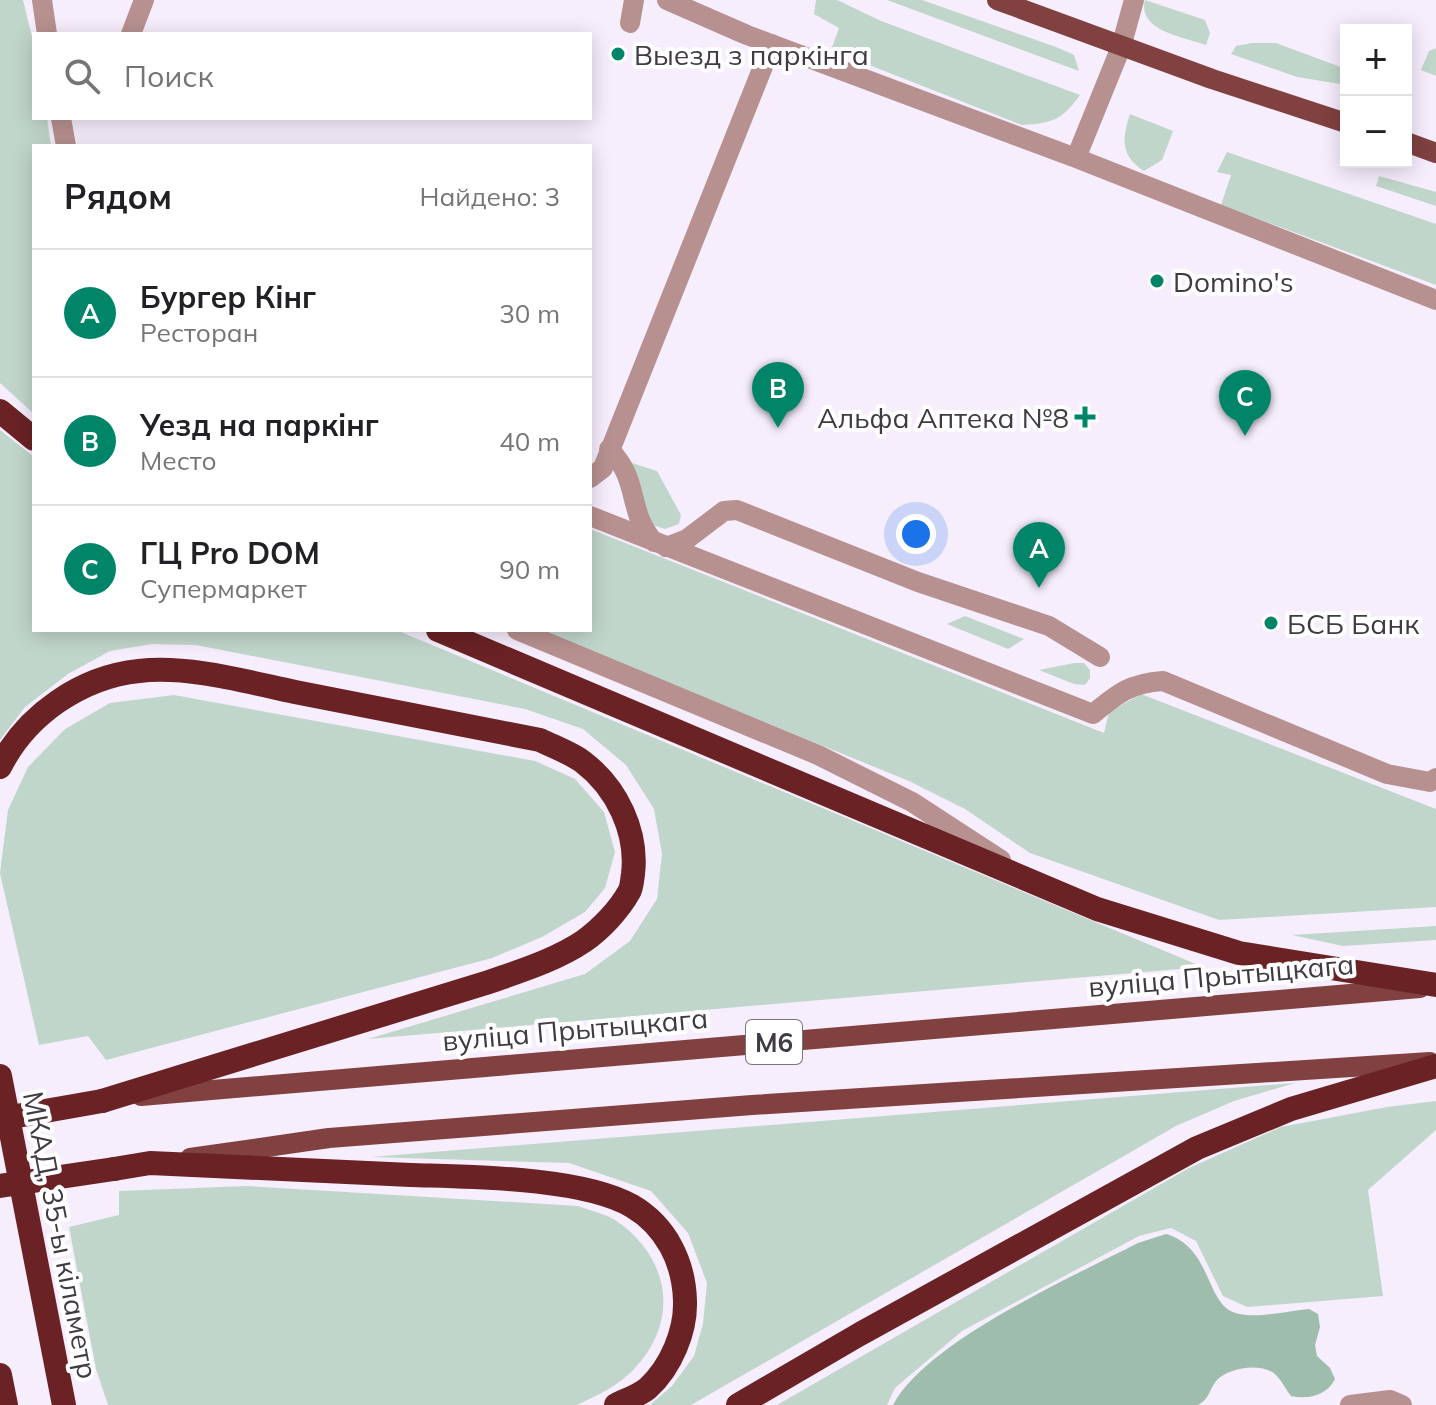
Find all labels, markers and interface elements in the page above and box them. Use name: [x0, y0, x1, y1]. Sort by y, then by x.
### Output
map controls: [1340, 24, 1412, 168]
button: +: [1340, 24, 1412, 96]
search box: [32, 32, 592, 120]
place label: Выезд з паркінга: [634, 37, 869, 72]
marker: Выезд з паркінга: [609, 45, 627, 63]
icon: search: [60, 54, 104, 98]
text: Поиск: [124, 57, 214, 95]
button: −: [1340, 96, 1412, 168]
text: Рядом: [64, 175, 172, 218]
text: Найдено: 3: [420, 180, 560, 213]
place label: Domino's: [1173, 264, 1294, 299]
marker: Domino's: [1148, 272, 1166, 290]
text: Бургер Кінг: [140, 278, 316, 316]
text: A: [80, 297, 100, 330]
text: 30 m: [499, 297, 560, 330]
text: Ресторан: [140, 316, 258, 349]
pin: B: [752, 362, 804, 428]
pin: C: [1219, 370, 1271, 436]
place label: Альфа Аптека №8: [817, 400, 1069, 435]
text: Уезд на паркінг: [140, 406, 379, 444]
marker: Альфа Аптека №8: [1076, 408, 1094, 426]
text: B: [81, 425, 99, 458]
text: 40 m: [499, 425, 560, 458]
text: Место: [140, 444, 217, 477]
your location: [896, 514, 936, 554]
pin: A: [1013, 522, 1065, 588]
text: ГЦ Pro DOM: [140, 534, 320, 572]
text: C: [81, 553, 99, 586]
text: 90 m: [499, 553, 560, 586]
text: Супермаркет: [140, 572, 307, 605]
place label: БСБ Банк: [1287, 606, 1420, 641]
marker: БСБ Банк: [1262, 614, 1280, 632]
street label: вуліца Прытыцкага: [1087, 946, 1355, 1004]
street label: вуліца Прытыцкага: [441, 1000, 709, 1058]
road number: М6: [746, 1020, 802, 1064]
street label: МКАД, 35-ы кіламетр: [16, 1088, 106, 1382]

